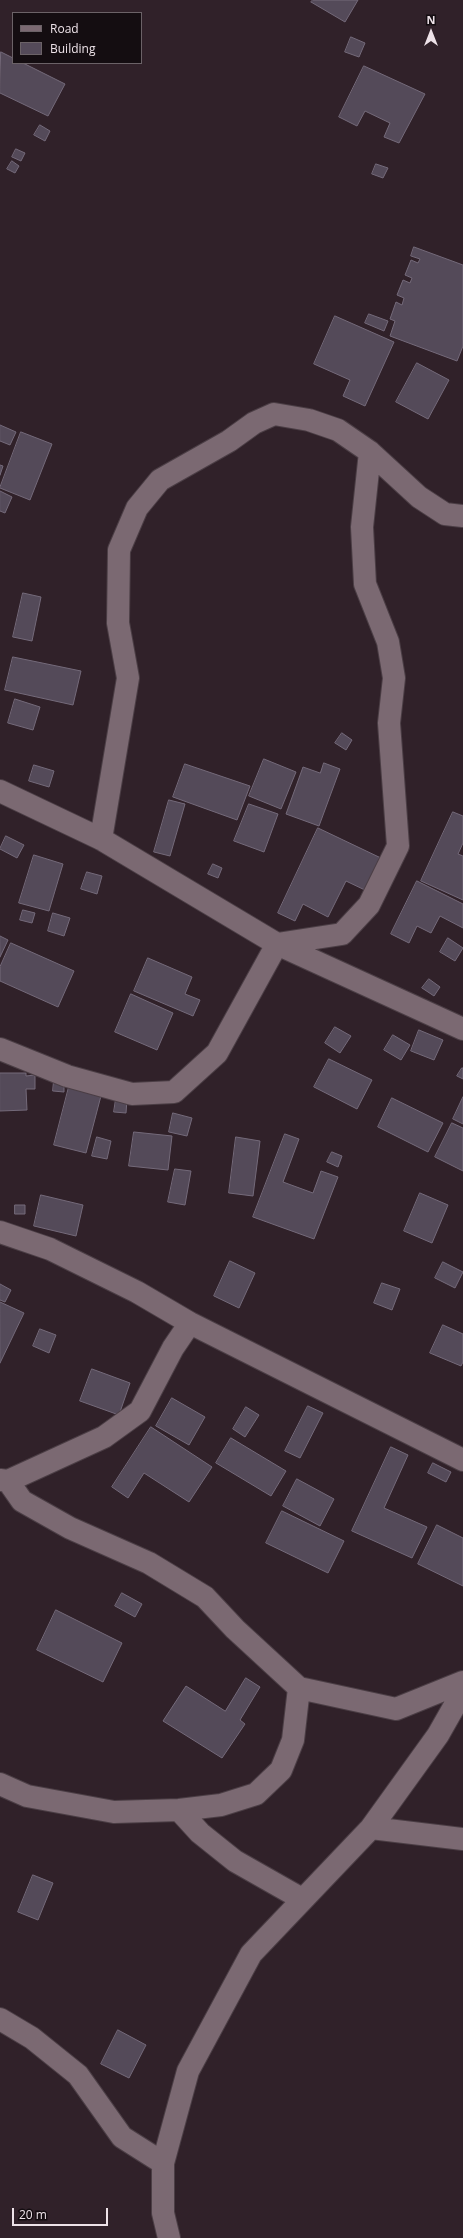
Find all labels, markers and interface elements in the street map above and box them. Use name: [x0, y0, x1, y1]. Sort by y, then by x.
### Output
legend: [12, 12, 142, 64]
north arrow: [411, 12, 451, 52]
text: N: [427, 12, 435, 27]
text: Road: [50, 20, 79, 37]
text: Building: [50, 40, 95, 57]
scale bar: [14, 2200, 110, 2226]
text: 20 m: [19, 2206, 47, 2223]

